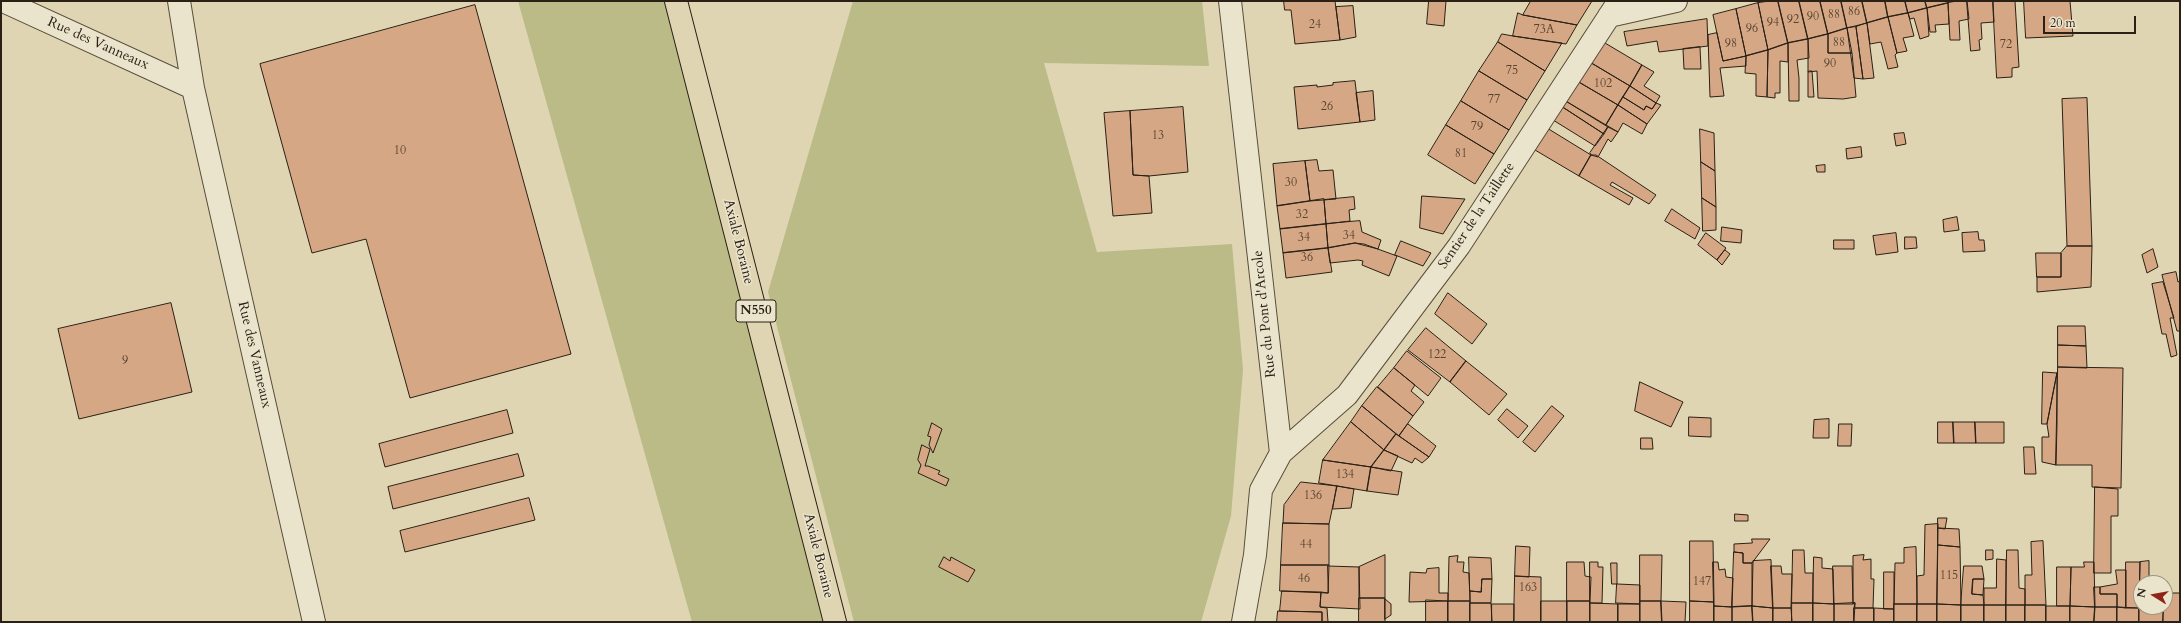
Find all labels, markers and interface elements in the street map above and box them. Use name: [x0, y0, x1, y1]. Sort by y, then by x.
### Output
house number: 86: [1848, 5, 1860, 19]
house number: 88: [1828, 8, 1840, 22]
scale bar: [2045, 8, 2138, 34]
house number: 90: [1807, 10, 1819, 24]
house number: 92: [1787, 13, 1799, 27]
street label: Rue des Vanneaux: [45, 14, 151, 74]
text: 20 m: [2050, 15, 2076, 31]
house number: 94: [1767, 16, 1779, 30]
house number: 24: [1309, 18, 1321, 32]
house number: 96: [1746, 22, 1758, 36]
house number: 73A: [1534, 23, 1554, 37]
house number: 88: [1833, 36, 1845, 50]
house number: 98: [1725, 37, 1737, 51]
house number: 72: [2000, 38, 2012, 52]
house number: 90: [1824, 57, 1836, 71]
house number: 75: [1506, 64, 1518, 78]
house number: 102: [1594, 77, 1612, 91]
house number: 77: [1488, 93, 1500, 107]
house number: 26: [1321, 100, 1333, 114]
house number: 79: [1471, 120, 1483, 134]
house number: 13: [1152, 129, 1164, 143]
house number: 10: [394, 144, 406, 158]
house number: 81: [1455, 147, 1467, 161]
street label: Sentier de la Taillette: [1435, 160, 1519, 272]
house number: 30: [1285, 176, 1297, 190]
street label: Axiale Boraine: [719, 198, 757, 286]
house number: 32: [1296, 208, 1308, 222]
house number: 34: [1343, 229, 1355, 243]
house number: 34: [1298, 231, 1310, 245]
street label: Rue du Pont d'Arcole: [1250, 249, 1280, 379]
house number: 36: [1301, 251, 1313, 265]
street label: Rue des Vanneaux: [234, 300, 274, 410]
road number: N550: [736, 300, 776, 322]
house number: 122: [1428, 348, 1446, 362]
house number: 9: [122, 354, 128, 368]
house number: 134: [1336, 468, 1354, 482]
house number: 136: [1304, 489, 1322, 503]
street label: Axiale Boraine: [799, 512, 837, 600]
house number: 44: [1300, 538, 1312, 552]
house number: 115: [1940, 569, 1958, 583]
house number: 46: [1298, 572, 1310, 586]
house number: 147: [1693, 575, 1711, 589]
north arrow: [2133, 575, 2173, 615]
house number: 163: [1519, 581, 1537, 595]
text: N: [2133, 587, 2150, 599]

